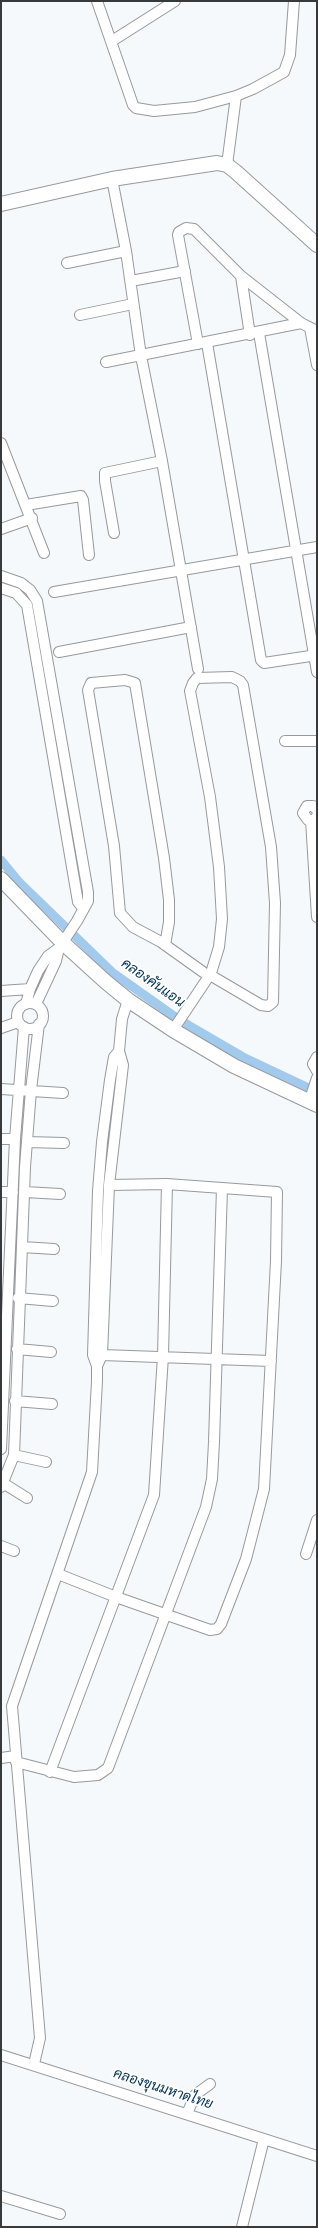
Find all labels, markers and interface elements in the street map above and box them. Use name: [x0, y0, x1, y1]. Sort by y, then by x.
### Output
water label: คลองคันแอน: [118, 955, 188, 1011]
water label: คลองขุนมหาดไทย: [111, 2065, 215, 2113]

